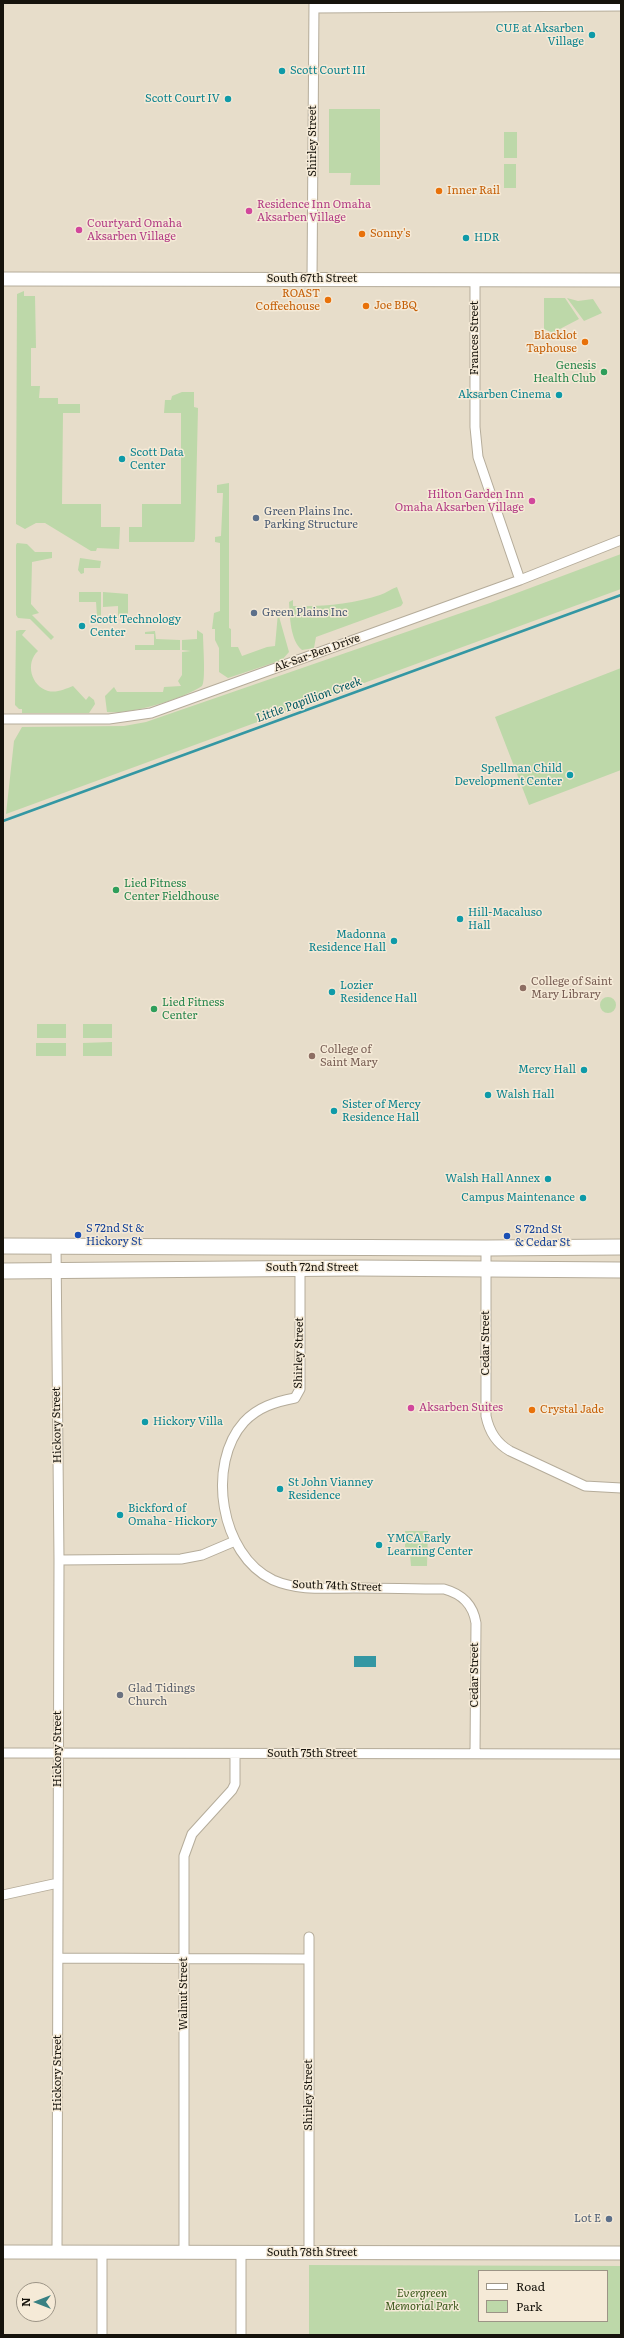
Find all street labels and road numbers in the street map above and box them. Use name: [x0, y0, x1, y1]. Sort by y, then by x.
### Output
street label: Shirley Street: [306, 105, 320, 177]
street label: South 67th Street: [267, 272, 357, 286]
street label: Frances Street: [468, 301, 482, 375]
street label: Ak-Sar-Ben Drive: [272, 631, 362, 675]
street label: South 72nd Street: [266, 1261, 358, 1275]
street label: Cedar Street: [479, 1311, 493, 1375]
street label: Shirley Street: [292, 1317, 306, 1389]
street label: Hickory Street: [50, 1387, 64, 1463]
street label: South 74th Street: [292, 1578, 382, 1594]
street label: Cedar Street: [468, 1643, 482, 1707]
street label: Hickory Street: [51, 1711, 65, 1787]
street label: South 75th Street: [267, 1747, 357, 1761]
street label: Walnut Street: [177, 1957, 191, 2031]
street label: Hickory Street: [51, 2035, 65, 2111]
street label: Shirley Street: [302, 2059, 316, 2131]
street label: South 78th Street: [267, 2246, 357, 2260]

